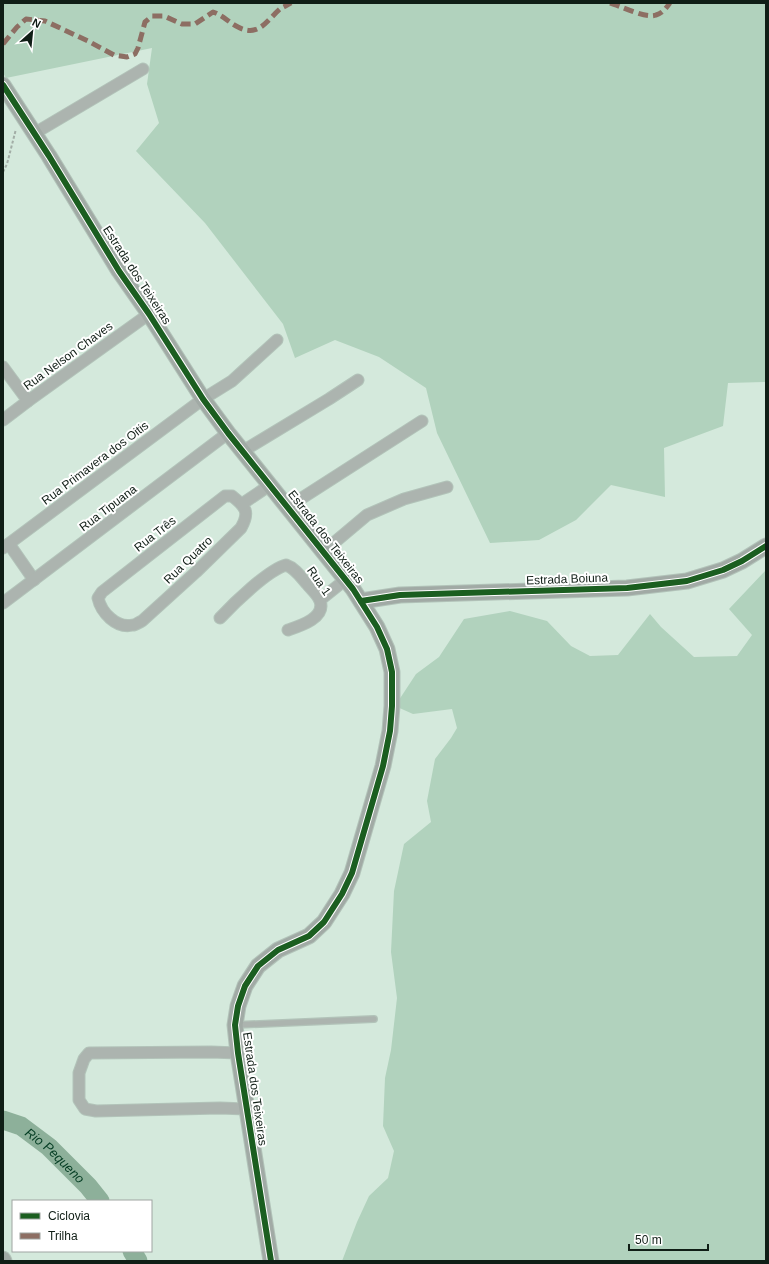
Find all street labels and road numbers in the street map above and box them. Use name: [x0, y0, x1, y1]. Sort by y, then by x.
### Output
street label: Estrada dos Teixeiras: [100, 223, 174, 327]
street label: Rua Nelson Chaves: [21, 319, 115, 393]
street label: Rua Primavera dos Oitis: [39, 418, 151, 508]
street label: Rua Tipuana: [77, 482, 140, 534]
street label: Estrada dos Teixeiras: [285, 488, 367, 586]
street label: Rua Três: [132, 513, 178, 555]
street label: Rua Quatro: [161, 533, 215, 587]
street label: Rua 1: [304, 564, 334, 598]
street label: Estrada Boiuna: [526, 571, 609, 587]
street label: Estrada dos Teixeiras: [240, 1031, 270, 1147]

